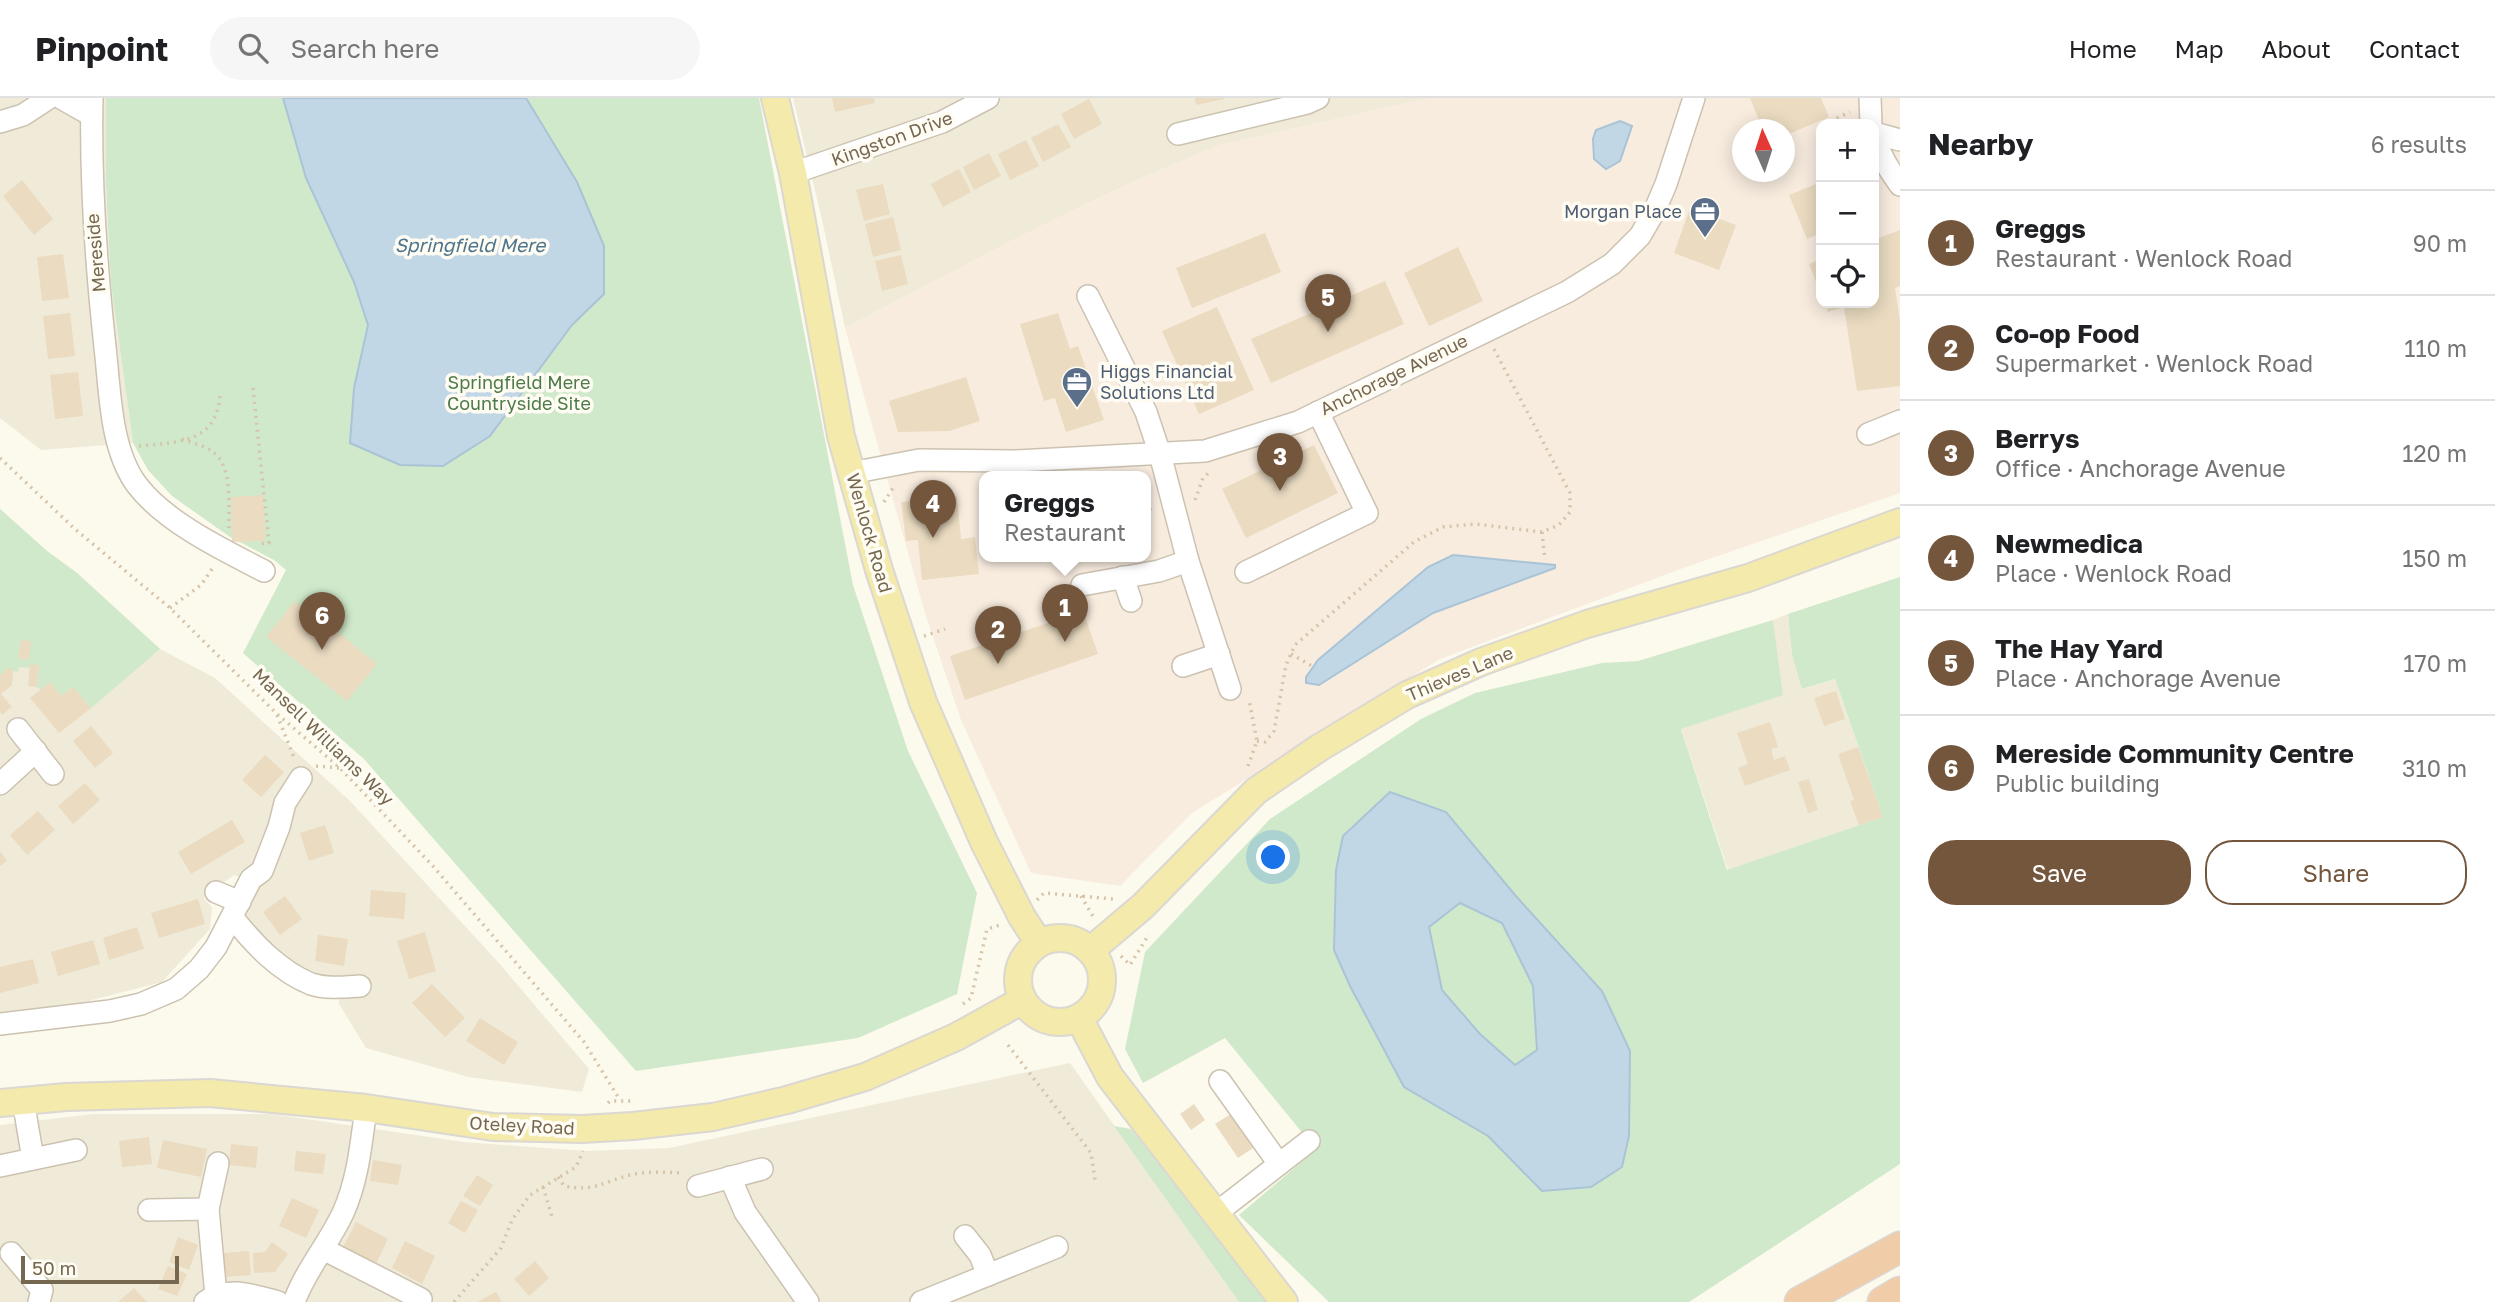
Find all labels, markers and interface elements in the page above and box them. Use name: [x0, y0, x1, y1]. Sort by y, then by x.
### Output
search box: [210, 17, 700, 80]
text: Pinpoint: [35, 29, 168, 68]
icon: search: [234, 29, 272, 67]
text: Search here: [290, 33, 439, 64]
text: Home: [2069, 34, 2137, 63]
text: Map: [2175, 34, 2224, 63]
text: About: [2262, 34, 2331, 63]
text: Contact: [2369, 34, 2460, 63]
street label: Kingston Drive: [828, 106, 955, 170]
north arrow: [1732, 119, 1795, 182]
map controls: [1816, 119, 1879, 308]
button: +: [1816, 119, 1879, 182]
text: Nearby: [1928, 126, 2033, 162]
text: 6 results: [2371, 130, 2467, 158]
button: −: [1816, 182, 1879, 245]
office icon: Morgan Place: [1688, 195, 1722, 239]
place label: Morgan Place: [1564, 200, 1682, 222]
street label: Mereside: [81, 213, 109, 293]
text: Greggs: [1995, 213, 2086, 244]
text: 1: [1945, 229, 1957, 257]
text: 90 m: [2413, 229, 2467, 257]
water label: Springfield Mere: [395, 233, 547, 256]
text: Restaurant · Wenlock Road: [1995, 244, 2293, 272]
button: locate: [1816, 245, 1879, 308]
pin: 5: [1305, 274, 1351, 332]
text: Co-op Food: [1995, 318, 2139, 349]
street label: Anchorage Avenue: [1316, 329, 1471, 419]
text: 2: [1944, 334, 1958, 362]
text: 110 m: [2404, 334, 2467, 362]
text: Supermarket · Wenlock Road: [1995, 349, 2313, 377]
place label: Higgs Financial Solutions Ltd: [1100, 360, 1233, 403]
office icon: Higgs Financial Solutions Ltd: [1060, 365, 1094, 409]
park label: Springfield Mere Countryside Site: [447, 371, 591, 414]
text: Berrys: [1995, 423, 2080, 454]
pin: 3: [1257, 433, 1303, 491]
text: 3: [1944, 439, 1958, 467]
text: 120 m: [2402, 439, 2467, 467]
text: Office · Anchorage Avenue: [1995, 454, 2286, 482]
street label: Wenlock Road: [842, 471, 897, 595]
popup: [979, 471, 1151, 562]
pin: 4: [910, 480, 956, 538]
text: Greggs: [1004, 487, 1095, 518]
text: Restaurant: [1004, 518, 1126, 546]
text: Newmedica: [1995, 528, 2143, 559]
text: 4: [1944, 544, 1958, 572]
text: 150 m: [2402, 544, 2467, 572]
text: Place · Wenlock Road: [1995, 559, 2232, 587]
pin: 1: [1042, 584, 1088, 642]
pin: 6: [299, 592, 345, 650]
pin: 2: [975, 606, 1021, 664]
text: The Hay Yard: [1995, 633, 2163, 664]
street label: Thieves Lane: [1403, 641, 1516, 705]
text: 5: [1944, 649, 1958, 677]
text: 170 m: [2403, 649, 2467, 677]
street label: Mansell Williams Way: [249, 663, 399, 809]
text: Place · Anchorage Avenue: [1995, 664, 2281, 692]
text: Mereside Community Centre: [1995, 738, 2354, 769]
text: 6: [1944, 754, 1958, 782]
text: 310 m: [2402, 754, 2467, 782]
text: Public building: [1995, 769, 2160, 797]
your location: [1256, 840, 1290, 874]
button: Save: [1928, 840, 2191, 905]
button: Share: [2205, 840, 2467, 905]
street label: Oteley Road: [469, 1111, 575, 1139]
scale bar: [21, 1253, 178, 1285]
text: 50 m: [32, 1256, 76, 1279]

